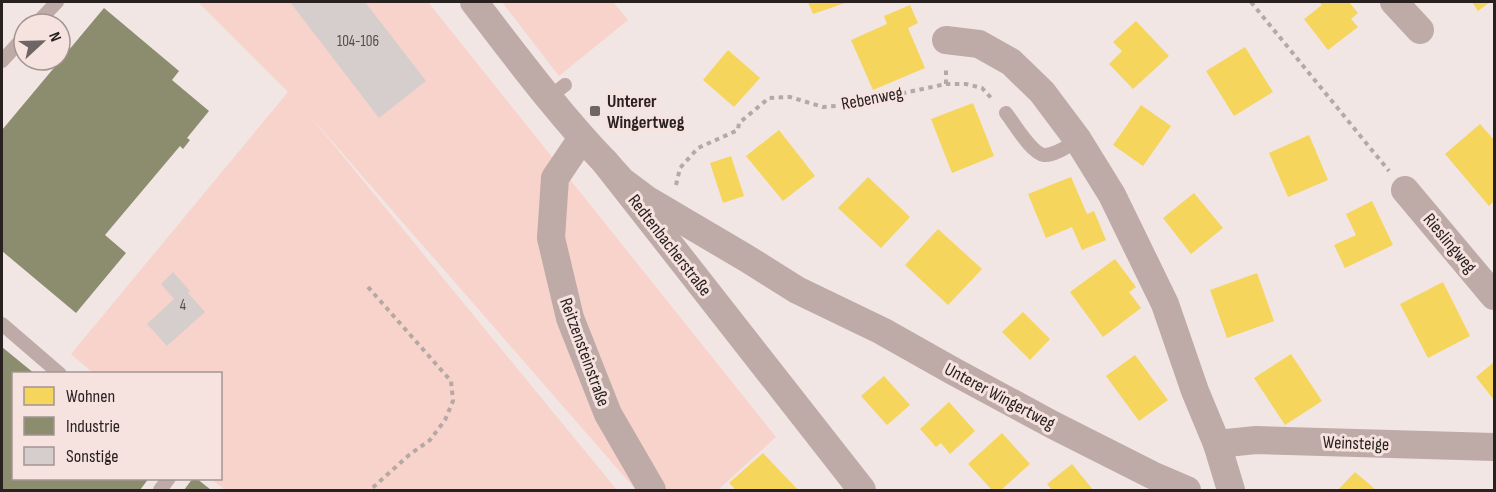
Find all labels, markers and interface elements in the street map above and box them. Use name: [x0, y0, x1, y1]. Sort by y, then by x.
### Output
north arrow: [12, 12, 72, 72]
text: N: [44, 29, 65, 44]
house number: 104-106: [337, 32, 379, 51]
street label: Rebenweg: [840, 82, 905, 115]
place label: Unterer Wingertweg: [607, 91, 685, 133]
marker: Unterer Wingertweg: [588, 104, 602, 118]
street label: Redtenbacherstraße: [623, 190, 716, 300]
street label: Rieslingweg: [1419, 209, 1481, 278]
street label: Reitzensteinstraße: [555, 295, 614, 409]
house number: 4: [180, 296, 186, 315]
street label: Unterer Wingertweg: [941, 359, 1059, 434]
legend: [12, 372, 222, 480]
text: Wohnen: [66, 386, 115, 407]
text: Industrie: [66, 416, 120, 437]
street label: Weinsteige: [1322, 432, 1390, 455]
text: Sonstige: [66, 446, 119, 467]

